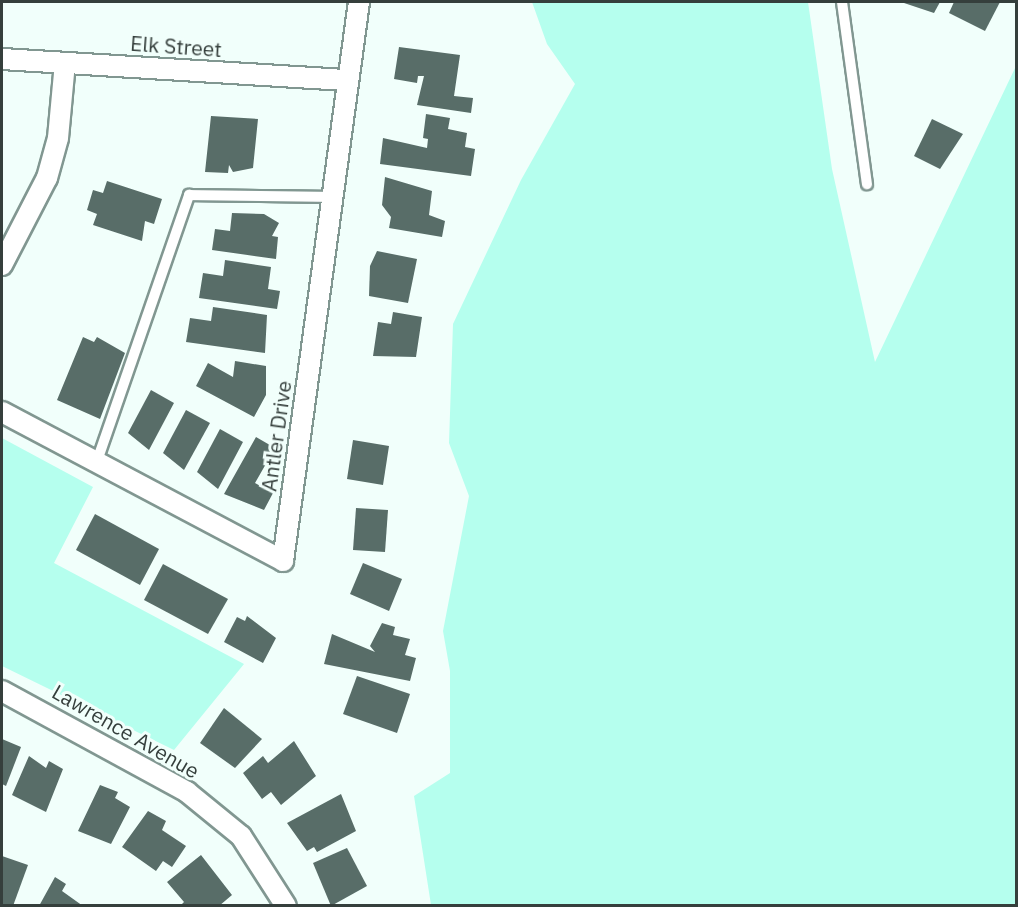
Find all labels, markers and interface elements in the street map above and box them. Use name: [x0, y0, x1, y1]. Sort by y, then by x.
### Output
street label: Elk Street: [129, 30, 223, 62]
street label: Antler Drive: [256, 379, 296, 493]
street label: Lawrence Avenue: [48, 679, 204, 783]

